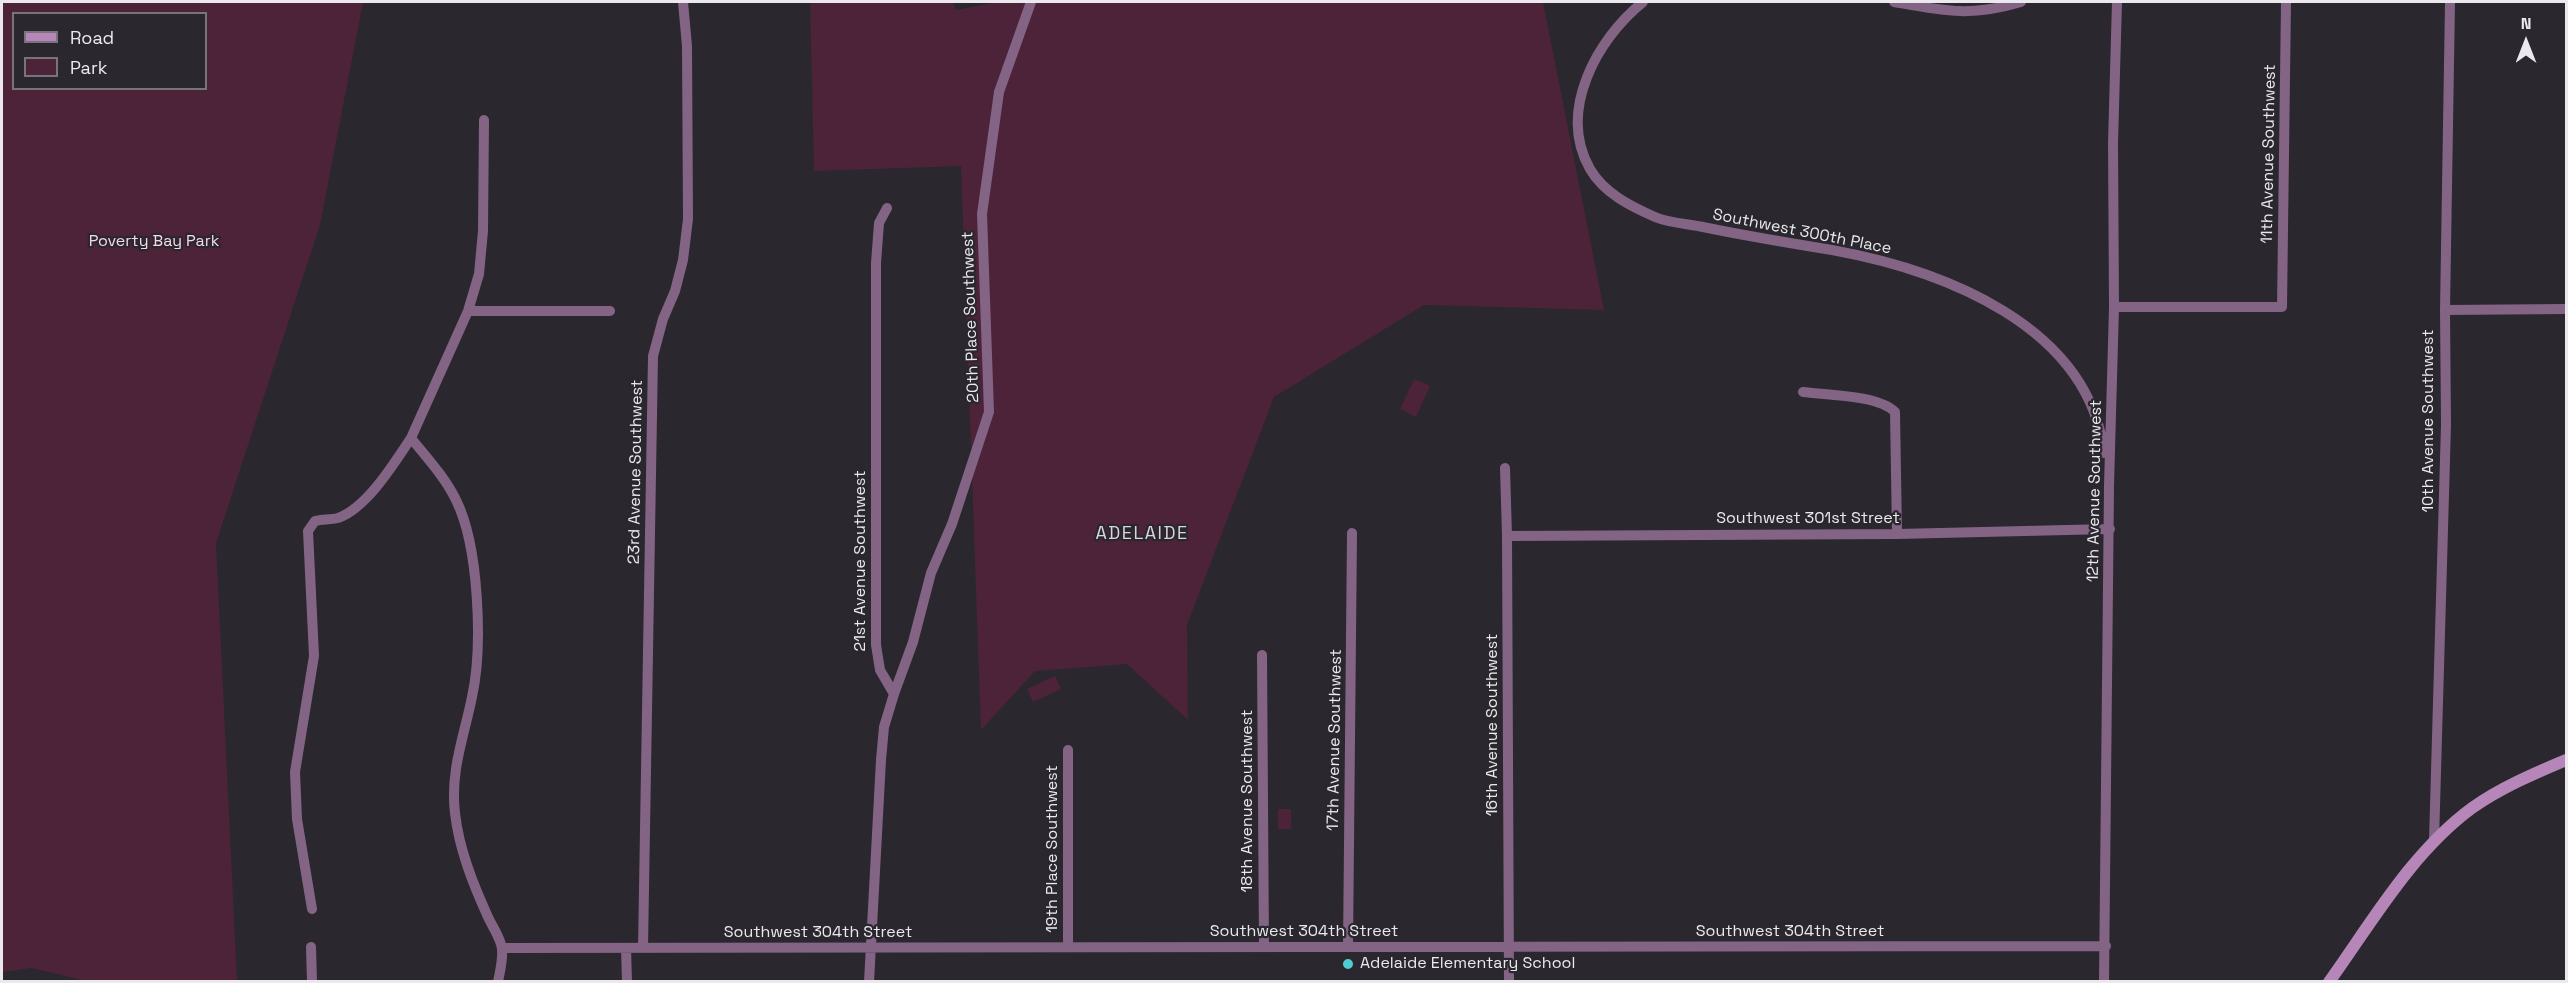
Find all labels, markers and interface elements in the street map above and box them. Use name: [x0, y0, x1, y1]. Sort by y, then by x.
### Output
legend: [12, 12, 207, 90]
north arrow: [2496, 12, 2556, 72]
text: N: [2521, 13, 2531, 34]
text: Road: [70, 26, 114, 49]
text: Park: [70, 56, 107, 79]
street label: 11th Avenue Southwest: [2258, 64, 2280, 244]
street label: Southwest 300th Place: [1711, 205, 1893, 259]
street label: 20th Place Southwest: [958, 231, 984, 403]
park label: Poverty Bay Park: [89, 232, 219, 252]
street label: 10th Avenue Southwest: [2419, 329, 2439, 513]
street label: 23rd Avenue Southwest: [625, 380, 647, 564]
street label: 12th Avenue Southwest: [2084, 400, 2106, 582]
street label: 21st Avenue Southwest: [851, 471, 871, 651]
street label: Southwest 301st Street: [1716, 509, 1900, 529]
district label: ADELAIDE: [1095, 523, 1189, 545]
street label: 16th Avenue Southwest: [1483, 634, 1503, 816]
street label: 17th Avenue Southwest: [1324, 649, 1346, 831]
street label: 18th Avenue Southwest: [1238, 710, 1258, 892]
street label: 19th Place Southwest: [1043, 765, 1063, 933]
street label: Southwest 304th Street: [1210, 922, 1398, 942]
street label: Southwest 304th Street: [1696, 922, 1884, 942]
street label: Southwest 304th Street: [724, 923, 912, 943]
place label: Adelaide Elementary School: [1360, 954, 1575, 974]
marker: Adelaide Elementary School: [1341, 957, 1355, 971]

